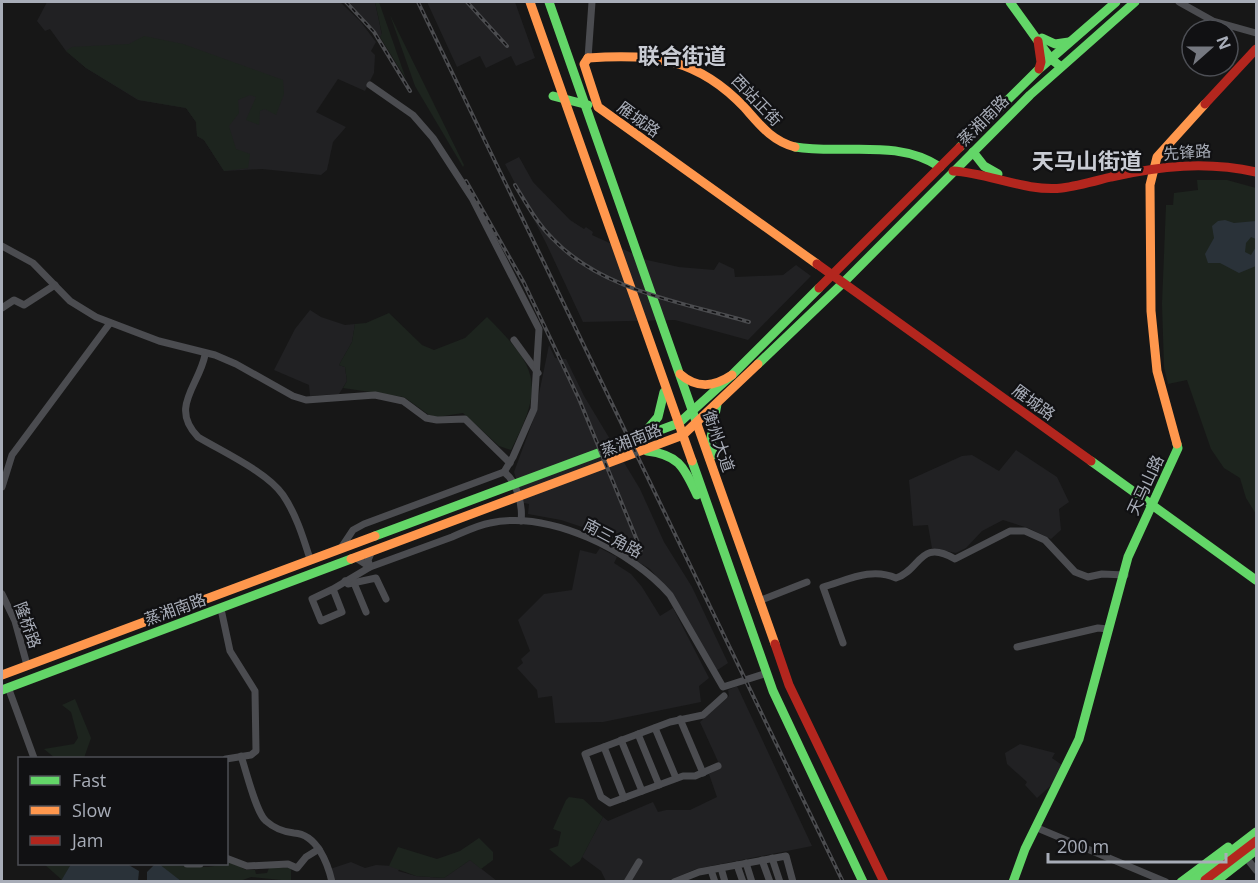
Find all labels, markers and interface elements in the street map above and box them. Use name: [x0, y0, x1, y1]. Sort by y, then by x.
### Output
north arrow: [1180, 18, 1240, 78]
text: N: [1211, 33, 1237, 53]
district label: 联合街道: [638, 40, 726, 70]
street label: 西站正街: [727, 69, 787, 131]
street label: 蒸湘南路: [953, 90, 1013, 150]
street label: 雁城路: [613, 96, 665, 142]
street label: 先锋路: [1162, 139, 1212, 165]
district label: 天马山街道: [1032, 145, 1142, 175]
street label: 雁城路: [1008, 379, 1060, 425]
street label: 衡州大道: [698, 407, 740, 475]
street label: 蒸湘南路: [597, 418, 665, 462]
street label: 天马山路: [1122, 451, 1168, 519]
street label: 南三角路: [580, 513, 646, 563]
street label: 蒸湘南路: [141, 588, 209, 630]
street label: 隆桥路: [9, 599, 47, 651]
legend: [18, 757, 228, 865]
text: Fast: [72, 768, 106, 792]
text: Slow: [72, 798, 111, 822]
scale bar: [1048, 826, 1226, 864]
text: Jam: [70, 828, 104, 852]
text: 200 m: [1057, 834, 1109, 858]

